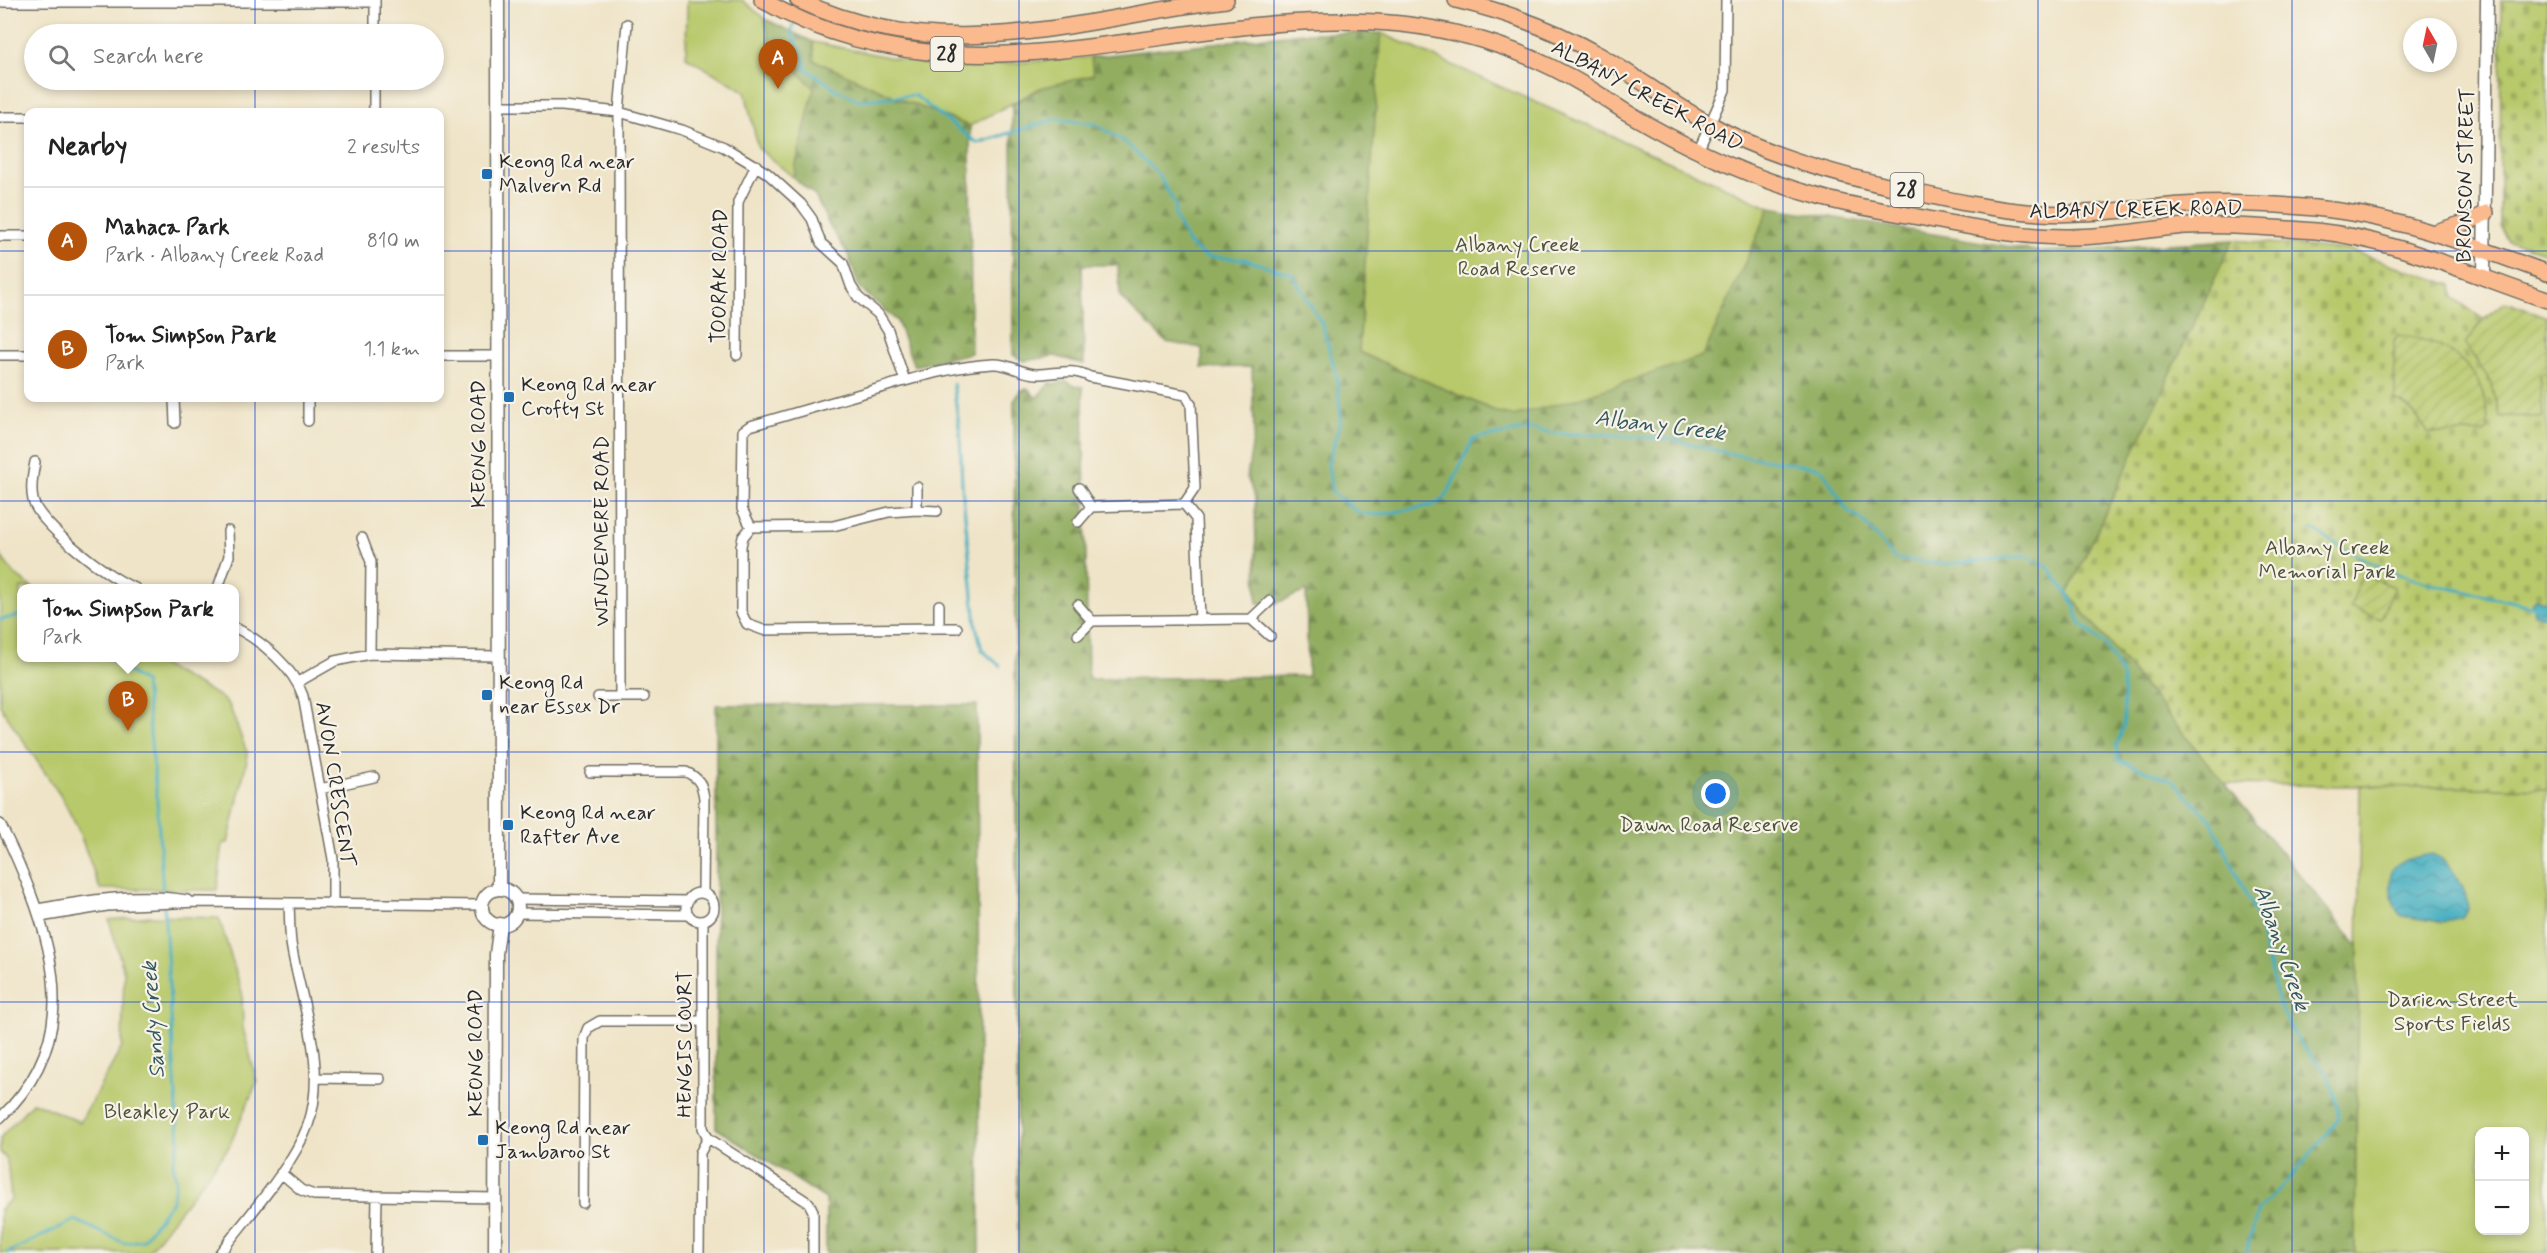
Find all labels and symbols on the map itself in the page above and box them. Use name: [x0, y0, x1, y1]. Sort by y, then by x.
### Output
north arrow: [2403, 18, 2457, 72]
street label: ALBANY CREEK ROAD: [1546, 34, 1748, 158]
road number: 28: [930, 37, 964, 71]
pin: A: [758, 40, 798, 89]
street label: BRONSON STREET: [2450, 87, 2482, 263]
place label: Keong Rd near Malvern Rd: [499, 148, 635, 200]
marker: Keong Rd near Malvern Rd: [480, 167, 494, 181]
road number: 28: [1890, 173, 1924, 207]
street label: ALBANY CREEK ROAD: [2029, 194, 2243, 226]
street label: TOORAK ROAD: [705, 208, 735, 344]
park label: Albany Creek Road Reserve: [1455, 231, 1580, 283]
place label: Keong Rd near Crofty St: [521, 371, 657, 423]
street label: KEONG ROAD: [465, 380, 493, 508]
marker: Keong Rd near Crofty St: [502, 390, 516, 404]
water label: Albany Creek: [1593, 404, 1728, 448]
street label: WINDEMERE ROAD: [588, 436, 616, 626]
park label: Albany Creek Memorial Park: [2258, 534, 2396, 586]
place label: Keong Rd near Essex Dr: [499, 669, 620, 721]
pin: B: [108, 682, 148, 731]
marker: Keong Rd near Essex Dr: [480, 688, 494, 702]
street label: AVON CRESCENT: [308, 700, 362, 869]
your location: [1701, 779, 1730, 808]
place label: Keong Rd near Rafter Ave: [520, 799, 656, 851]
park label: Dawn Road Reserve: [1619, 811, 1799, 839]
marker: Keong Rd near Rafter Ave: [501, 818, 515, 832]
water label: Albany Creek: [2247, 882, 2316, 1016]
water label: Sandy Creek: [136, 959, 172, 1079]
street label: HENGIS COURT: [671, 970, 699, 1118]
park label: Darien Street Sports Fields: [2387, 986, 2518, 1038]
street label: KEONG ROAD: [462, 989, 490, 1117]
park label: Bleakley Park: [104, 1098, 230, 1126]
place label: Keong Rd near Jambaroo St: [495, 1114, 631, 1166]
marker: Keong Rd near Jambaroo St: [476, 1133, 490, 1147]

